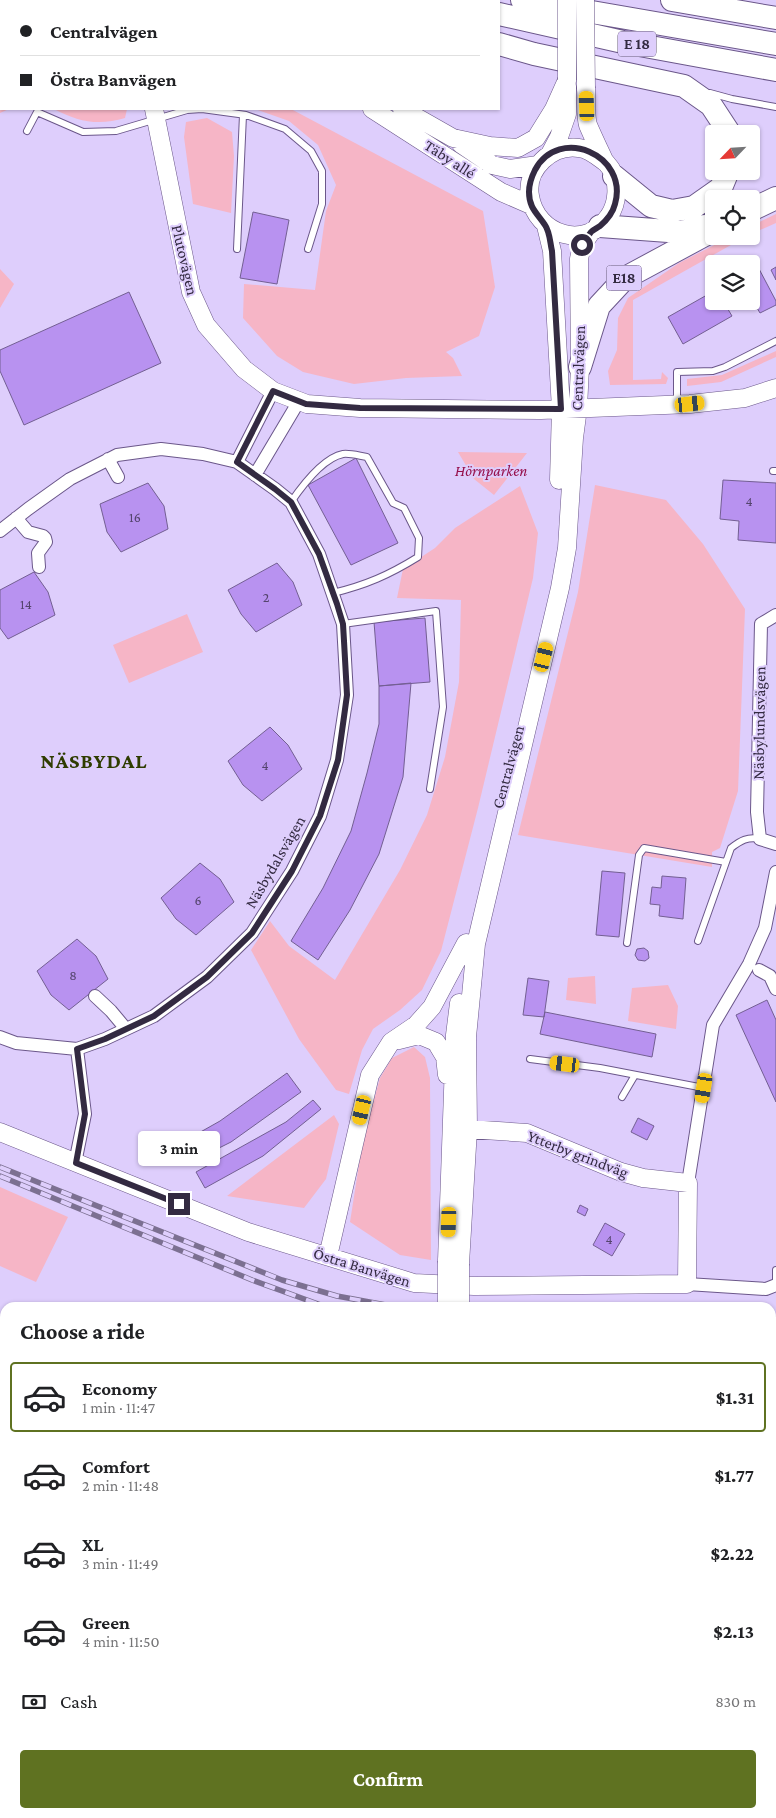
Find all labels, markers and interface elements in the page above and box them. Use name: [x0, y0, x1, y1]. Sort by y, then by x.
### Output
text: Centralvägen: [50, 21, 158, 42]
road number: E 18: [618, 32, 656, 56]
text: Östra Banvägen: [50, 69, 177, 90]
car: [578, 91, 595, 121]
north arrow: [705, 125, 760, 180]
map controls: [705, 125, 760, 310]
street label: Täby allé: [421, 136, 479, 182]
button: locate: [705, 190, 760, 245]
street label: Plutovägen: [168, 223, 201, 297]
route start: [571, 234, 593, 256]
button: layers: [705, 255, 760, 310]
road number: E18: [606, 266, 642, 290]
street label: Centralvägen: [568, 325, 589, 411]
car: [674, 395, 705, 413]
park label: Hörnparken: [455, 462, 527, 480]
house number: 4: [745, 493, 753, 509]
house number: 16: [129, 509, 141, 525]
house number: 2: [263, 589, 270, 605]
house number: 14: [20, 596, 32, 612]
car: [533, 641, 554, 673]
street label: Näsbylundsvägen: [750, 666, 769, 780]
street label: Centralvägen: [489, 723, 528, 811]
district label: NÄSBYDAL: [40, 749, 148, 773]
house number: 4: [261, 757, 269, 773]
street label: Näsbydalsvägen: [242, 813, 309, 912]
house number: 6: [194, 892, 202, 908]
house number: 8: [69, 967, 77, 983]
car: [549, 1055, 580, 1073]
car: [694, 1072, 713, 1104]
car: [351, 1094, 372, 1126]
street label: Ytterby grindväg: [525, 1127, 631, 1182]
callout: 3 min: [138, 1132, 220, 1166]
text: 3 min: [160, 1140, 198, 1157]
route end: [168, 1193, 190, 1215]
car: [440, 1207, 457, 1237]
house number: 4: [605, 1231, 613, 1247]
street label: Östra Banvägen: [311, 1244, 413, 1291]
text: Choose a ride: [20, 1319, 145, 1344]
icon: car: [22, 1375, 67, 1420]
text: Economy: [82, 1378, 157, 1399]
text: $1.31: [716, 1387, 754, 1408]
text: 1 min · 11:47: [82, 1399, 155, 1416]
icon: car: [22, 1453, 67, 1498]
text: Comfort: [82, 1456, 150, 1477]
text: $1.77: [714, 1465, 754, 1486]
text: 2 min · 11:48: [82, 1477, 159, 1494]
icon: car: [22, 1531, 67, 1576]
text: XL: [82, 1534, 104, 1555]
text: $2.22: [710, 1543, 754, 1564]
text: 3 min · 11:49: [82, 1555, 159, 1572]
icon: car: [22, 1609, 67, 1654]
text: Green: [82, 1612, 130, 1633]
text: $2.13: [713, 1621, 754, 1642]
text: 4 min · 11:50: [82, 1633, 160, 1650]
icon: cash: [20, 1688, 48, 1716]
text: Cash: [60, 1691, 98, 1712]
text: 830 m: [715, 1693, 756, 1710]
button: Confirm: [20, 1750, 756, 1808]

